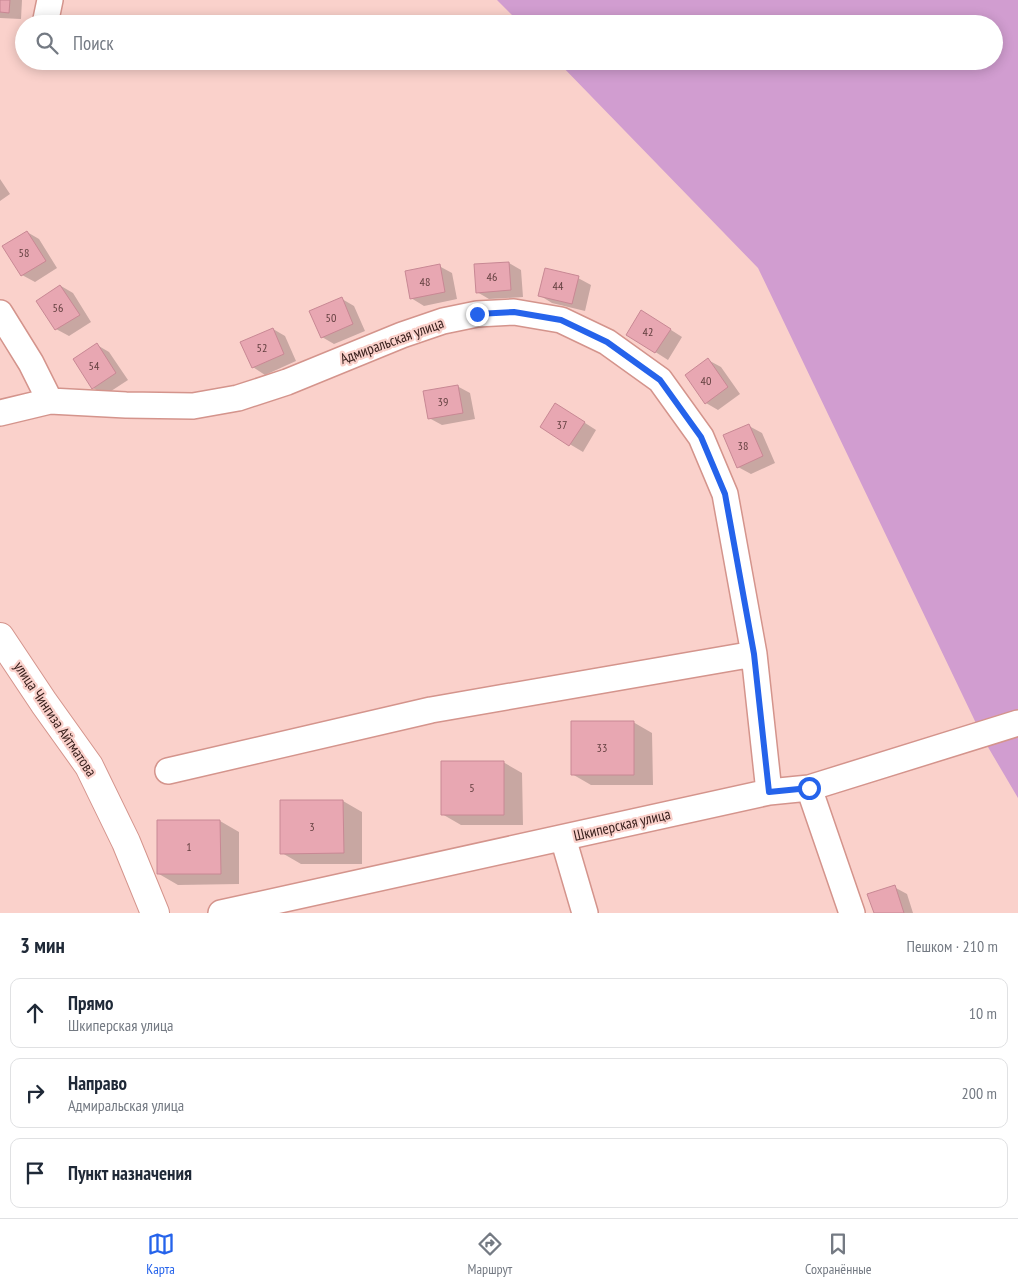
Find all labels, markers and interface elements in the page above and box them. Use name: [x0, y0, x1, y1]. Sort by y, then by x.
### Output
search box: [15, 15, 1003, 70]
icon: search: [33, 29, 61, 57]
text: Поиск: [73, 31, 114, 55]
house number: 58: [19, 245, 29, 260]
house number: 46: [487, 269, 497, 284]
house number: 48: [420, 274, 430, 289]
house number: 44: [553, 278, 564, 293]
house number: 56: [53, 300, 63, 315]
route end: [466, 303, 489, 326]
house number: 50: [326, 310, 336, 325]
street label: Адмиральская улица: [337, 313, 446, 368]
house number: 42: [643, 324, 653, 339]
house number: 52: [257, 340, 267, 355]
house number: 54: [89, 358, 100, 373]
house number: 40: [701, 373, 711, 388]
house number: 39: [438, 394, 448, 409]
house number: 37: [557, 417, 567, 432]
house number: 38: [738, 438, 748, 453]
street label: улица Чингиза Айтматова: [10, 657, 101, 780]
house number: 33: [597, 740, 607, 755]
route start: [798, 777, 821, 800]
house number: 5: [469, 780, 475, 795]
street label: Шкиперская улица: [572, 804, 672, 845]
house number: 3: [309, 819, 315, 834]
house number: 1: [186, 839, 192, 854]
text: 3 мин: [20, 932, 65, 959]
text: Пешком · 210 m: [907, 936, 998, 956]
text: Прямо: [68, 991, 113, 1015]
icon: ahead: [21, 999, 49, 1027]
text: 10 m: [969, 1003, 997, 1023]
text: Шкиперская улица: [68, 1015, 173, 1035]
text: Направо: [68, 1071, 127, 1095]
icon: right: [21, 1079, 49, 1107]
text: 200 m: [962, 1083, 997, 1103]
text: Адмиральская улица: [68, 1095, 184, 1115]
icon: arrive: [21, 1159, 49, 1187]
text: Пункт назначения: [68, 1161, 192, 1185]
tab: Карта: [146, 1230, 175, 1278]
tab: Маршрут: [468, 1230, 512, 1278]
tab: Сохранённые: [805, 1230, 872, 1278]

